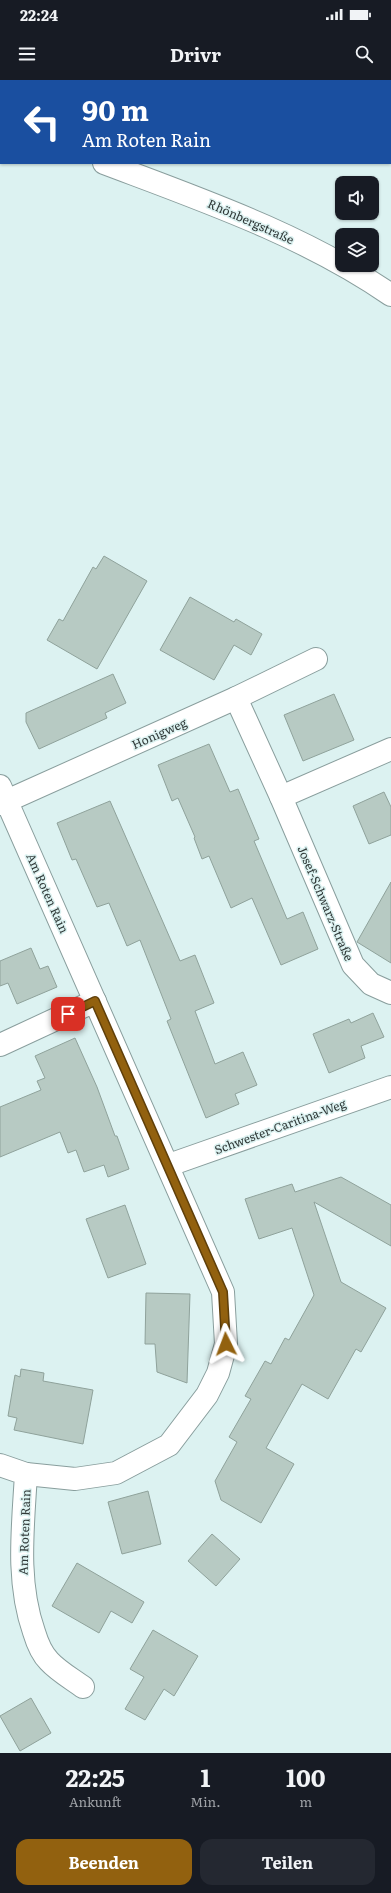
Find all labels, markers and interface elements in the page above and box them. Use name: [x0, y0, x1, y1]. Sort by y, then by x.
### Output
text: 22:24: [20, 3, 58, 26]
text: Drivr: [170, 41, 221, 68]
icon: menu: [16, 43, 38, 65]
icon: search: [353, 43, 375, 65]
text: 90 m: [82, 88, 149, 130]
icon: left: [16, 96, 68, 148]
text: Am Roten Rain: [82, 126, 211, 153]
map controls: [335, 176, 379, 272]
button: sound: [335, 176, 379, 220]
street label: Rhönbergstraße: [205, 194, 297, 248]
button: layers: [335, 228, 379, 272]
street label: Honigweg: [129, 713, 190, 753]
street label: Josef-Schwarz-Straße: [294, 842, 358, 964]
street label: Am Roten Rain: [22, 850, 74, 936]
pin: [51, 997, 85, 1031]
icon: arrive: [57, 1003, 79, 1025]
street label: Schwester-Caritina-Weg: [212, 1094, 349, 1158]
position arrow: [205, 1323, 247, 1365]
street label: Am Roten Rain: [14, 1489, 34, 1575]
text: 22:25: [65, 1759, 125, 1794]
text: 1: [200, 1759, 210, 1794]
text: 100: [286, 1759, 326, 1794]
text: Ankunft: [69, 1792, 121, 1811]
text: Min.: [190, 1792, 221, 1811]
text: m: [299, 1792, 312, 1811]
button: Beenden: [16, 1839, 192, 1885]
button: Teilen: [200, 1839, 375, 1885]

